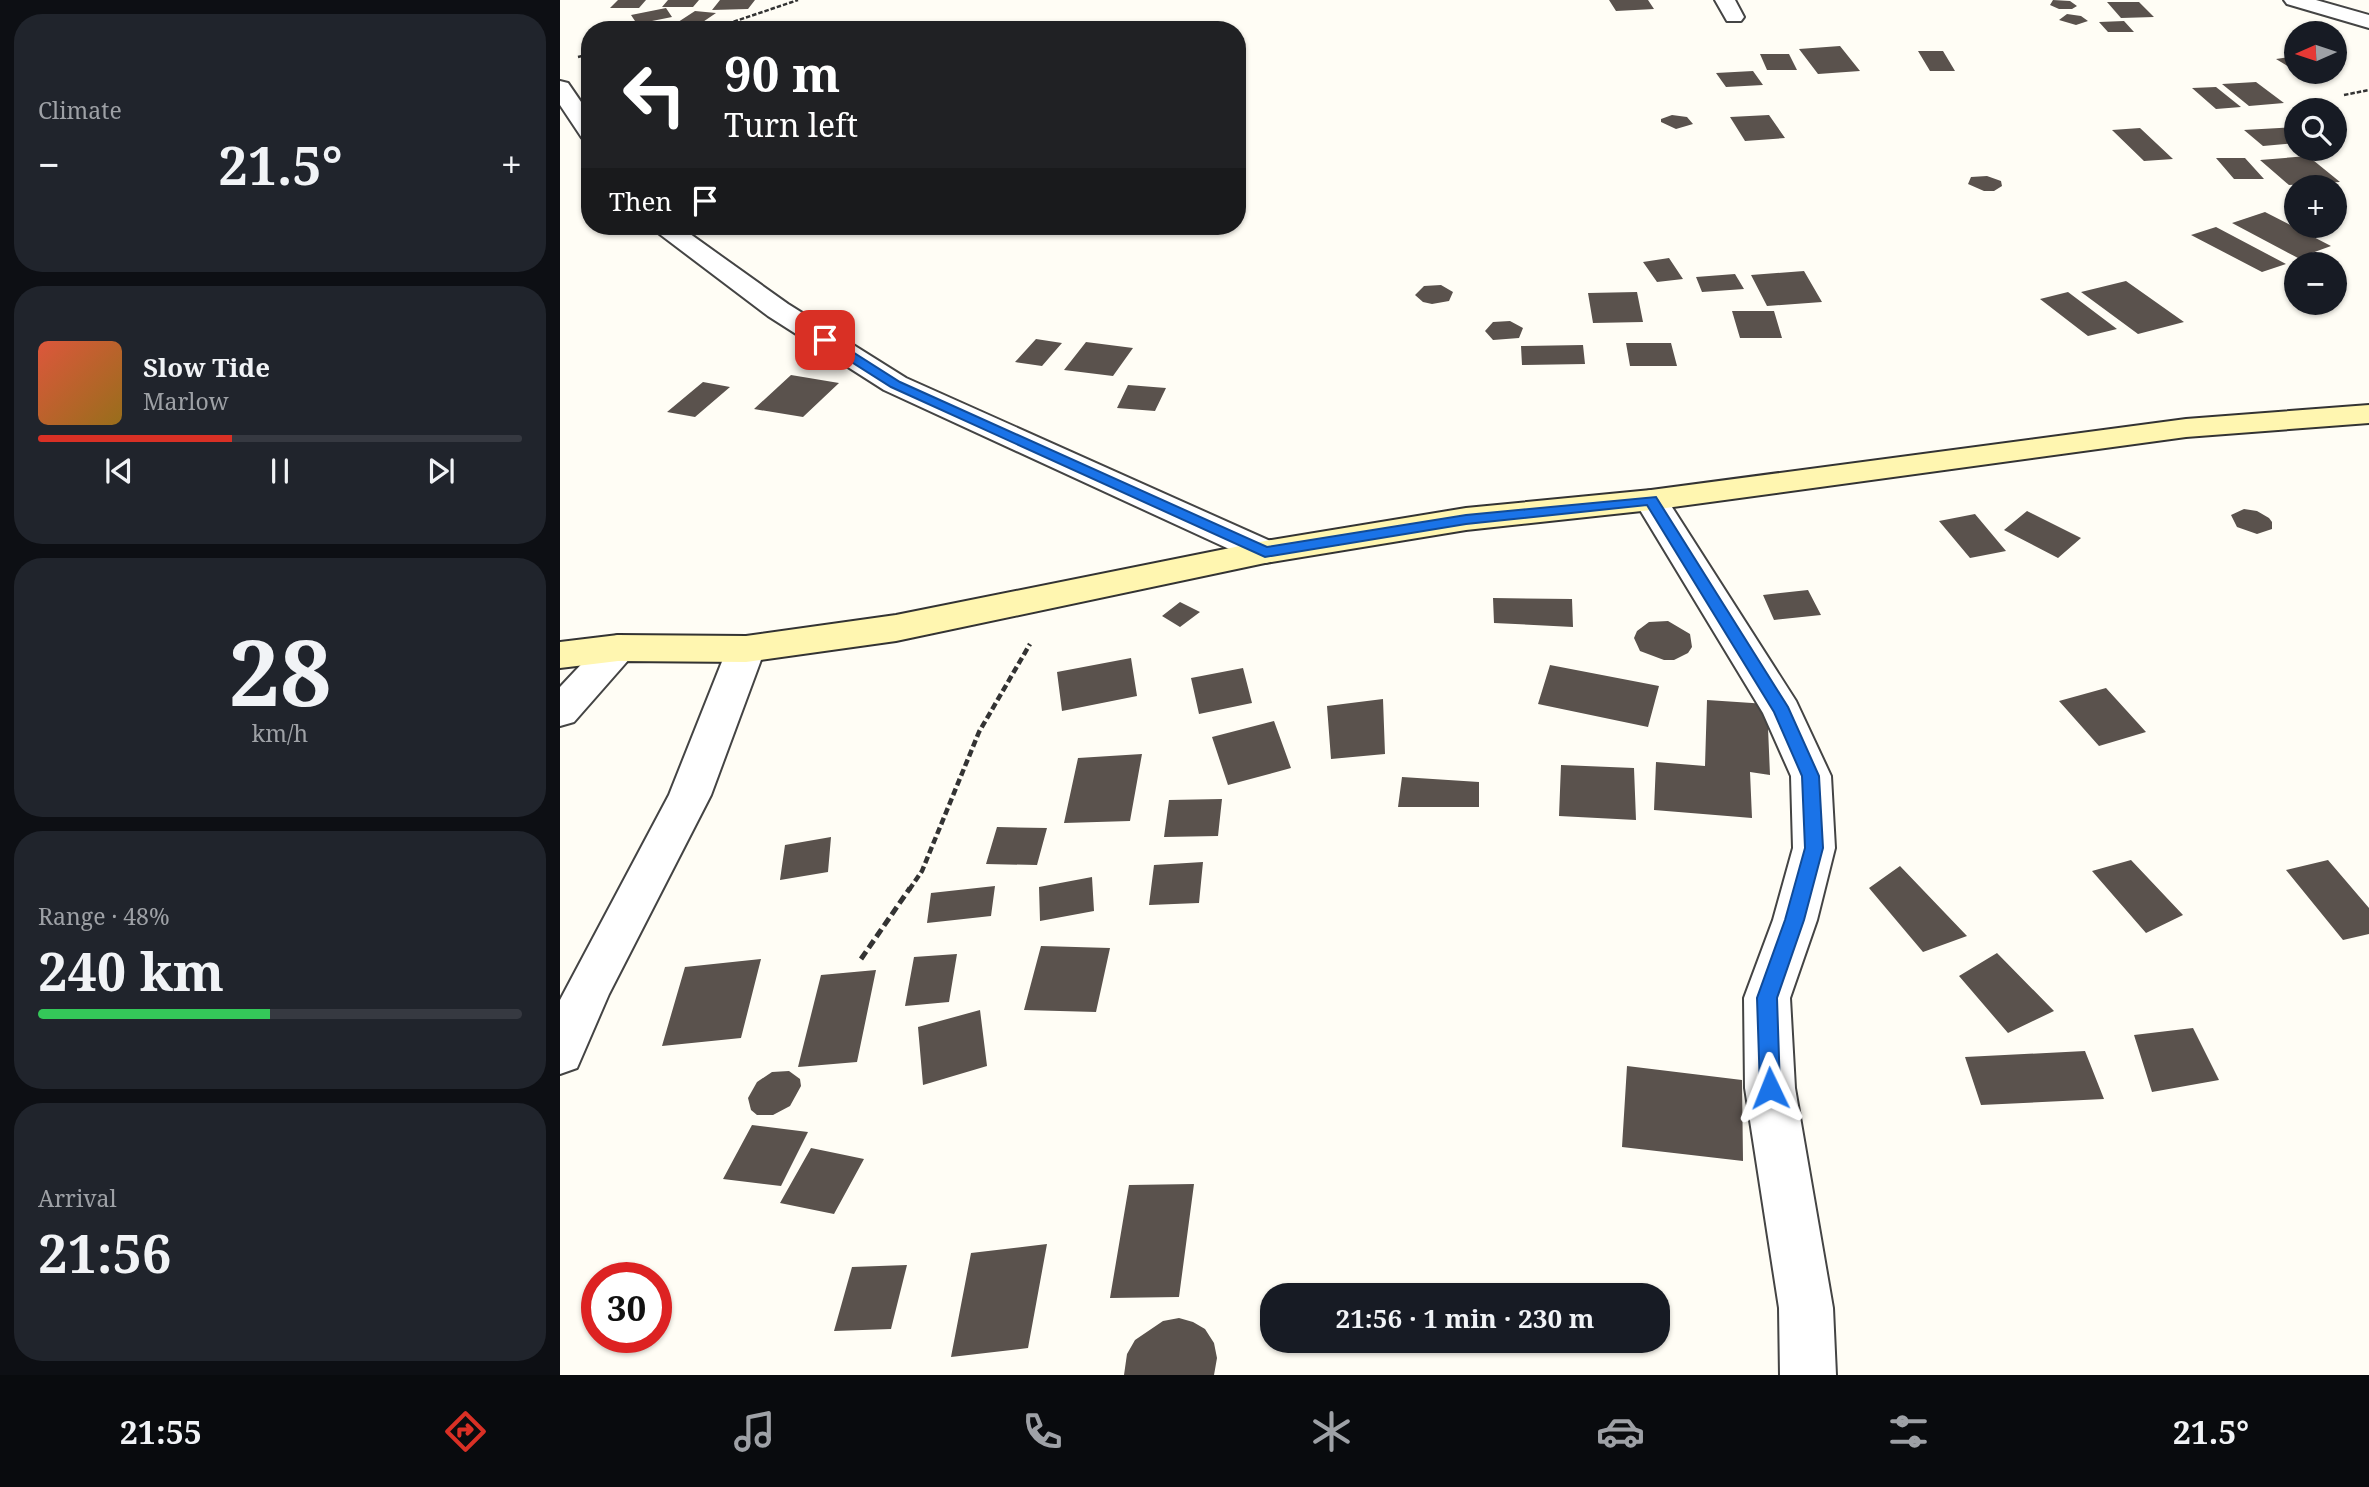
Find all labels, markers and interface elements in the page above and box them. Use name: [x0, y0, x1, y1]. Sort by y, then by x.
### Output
north arrow: [2284, 21, 2347, 84]
map controls: [2284, 21, 2347, 315]
text: 90 m: [724, 40, 840, 106]
icon: left: [609, 49, 700, 140]
text: Climate: [38, 94, 122, 126]
button: search: [2284, 98, 2347, 161]
text: Turn left: [724, 103, 858, 146]
text: 21.5°: [218, 129, 343, 200]
text: −: [38, 138, 60, 190]
text: +: [501, 138, 522, 190]
button: +: [2284, 175, 2347, 238]
icon: arrive: [686, 182, 724, 220]
text: Then: [609, 183, 672, 219]
button: −: [2284, 252, 2347, 315]
pin: [795, 310, 855, 370]
icon: arrive: [806, 321, 844, 359]
text: Slow Tide: [143, 349, 270, 385]
text: Marlow: [143, 385, 229, 417]
icon: previous: [100, 452, 138, 490]
icon: pause: [261, 452, 299, 490]
icon: next: [422, 452, 460, 490]
text: 28: [229, 609, 331, 733]
text: km/h: [252, 717, 308, 749]
text: Range · 48%: [38, 900, 170, 932]
text: 240 km: [38, 935, 224, 1006]
position arrow: [1733, 1051, 1807, 1125]
text: Arrival: [38, 1182, 117, 1214]
text: 21:56: [38, 1217, 171, 1288]
speed limit sign: 30: [581, 1262, 672, 1353]
text: 21:56 · 1 min · 230 m: [1335, 1300, 1595, 1336]
icon: directions: [441, 1407, 490, 1456]
icon: music: [730, 1407, 779, 1456]
icon: phone: [1018, 1407, 1067, 1456]
icon: climate: [1307, 1407, 1356, 1456]
icon: car: [1596, 1407, 1645, 1456]
icon: filters: [1884, 1407, 1933, 1456]
text: 21:55: [120, 1410, 202, 1453]
text: 21.5°: [2173, 1410, 2249, 1453]

